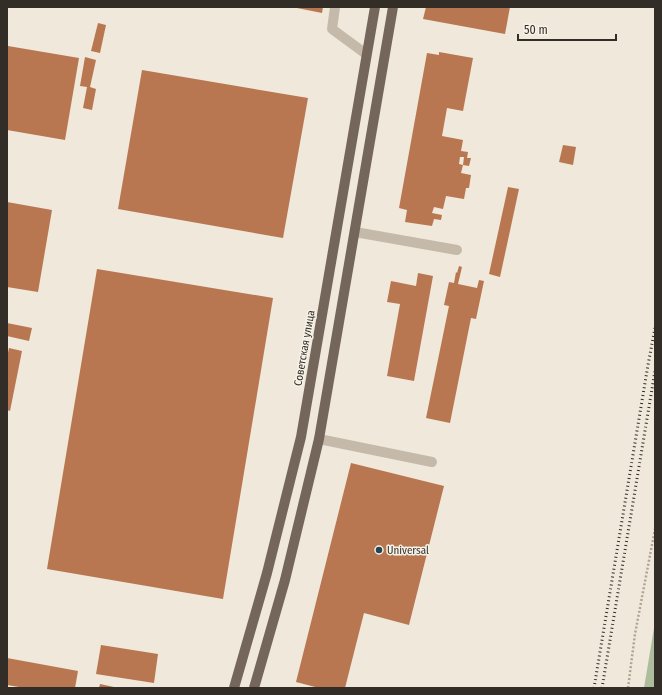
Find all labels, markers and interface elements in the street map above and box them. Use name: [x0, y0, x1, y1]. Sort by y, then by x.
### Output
scale bar: [518, 16, 616, 42]
text: 50 m: [524, 23, 548, 37]
street label: Советская улица: [291, 309, 318, 387]
place label: Universal: [387, 544, 429, 557]
marker: Universal: [374, 545, 384, 555]

